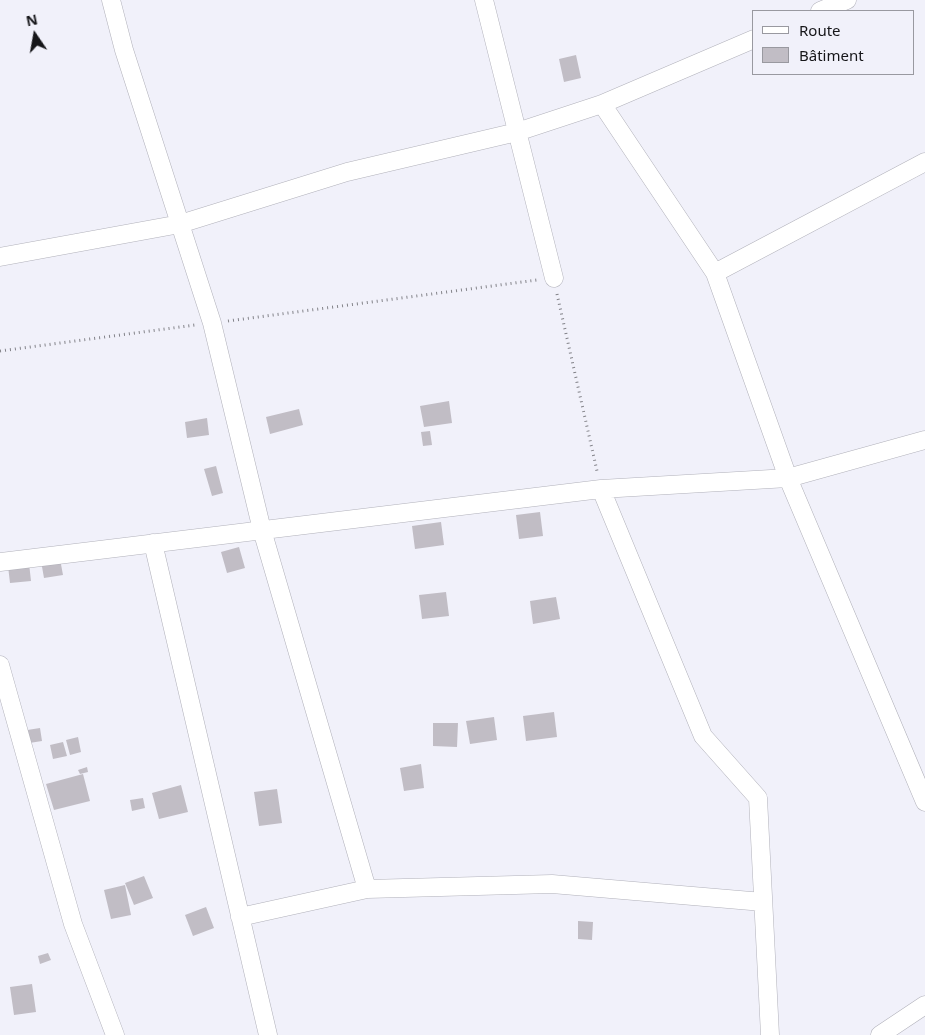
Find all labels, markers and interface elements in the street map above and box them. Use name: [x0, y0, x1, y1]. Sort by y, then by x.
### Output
text: N: [24, 9, 39, 30]
north arrow: [10, 10, 60, 60]
legend: [752, 10, 915, 75]
text: Route: [799, 20, 841, 40]
text: Bâtiment: [799, 45, 864, 65]

